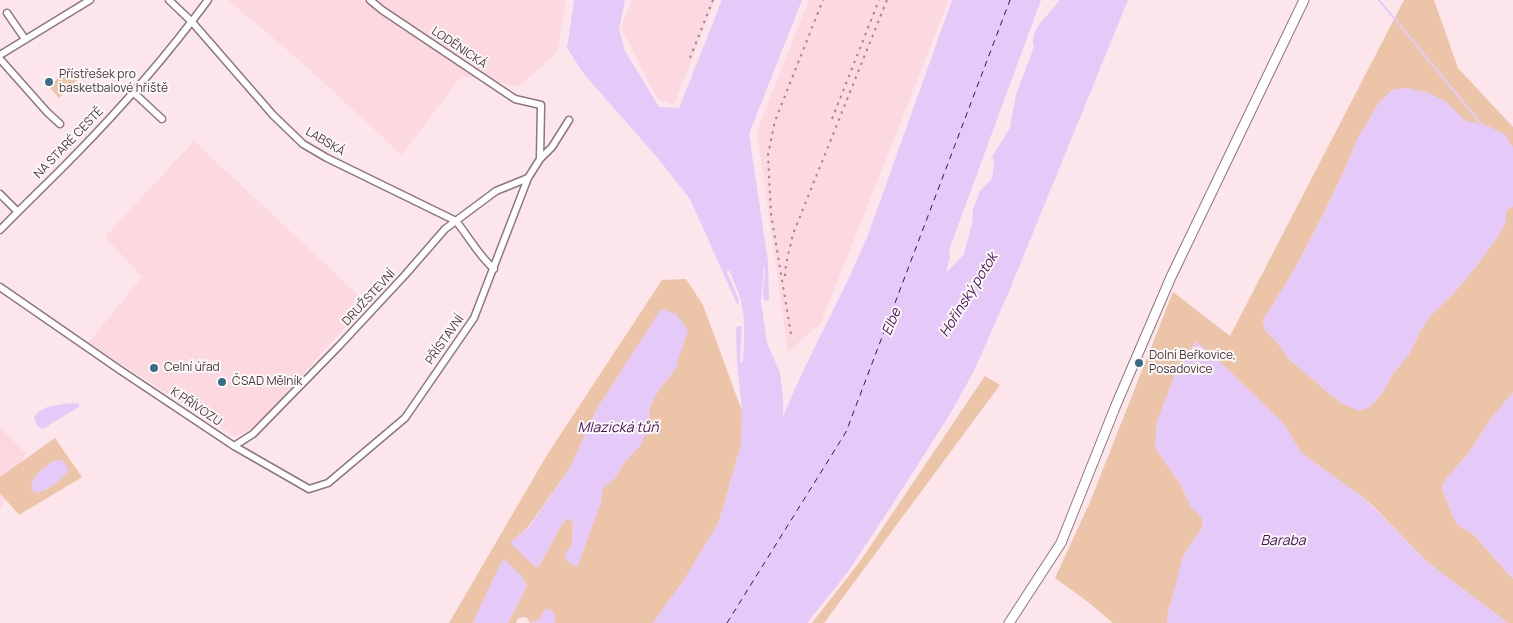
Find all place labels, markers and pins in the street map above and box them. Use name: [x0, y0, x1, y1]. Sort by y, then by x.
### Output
place label: Přístřešek pro basketbalové hřiště: [59, 68, 168, 96]
marker: Přístřešek pro basketbalové hřiště: [43, 76, 55, 88]
place label: Dolní Beřkovice, Posadovice: [1149, 349, 1236, 377]
marker: Dolní Beřkovice, Posadovice: [1133, 357, 1145, 369]
place label: Celní úřad: [164, 361, 220, 375]
marker: Celní úřad: [148, 362, 160, 374]
place label: ČSAD Mělník: [232, 375, 302, 389]
marker: ČSAD Mělník: [216, 376, 228, 388]

